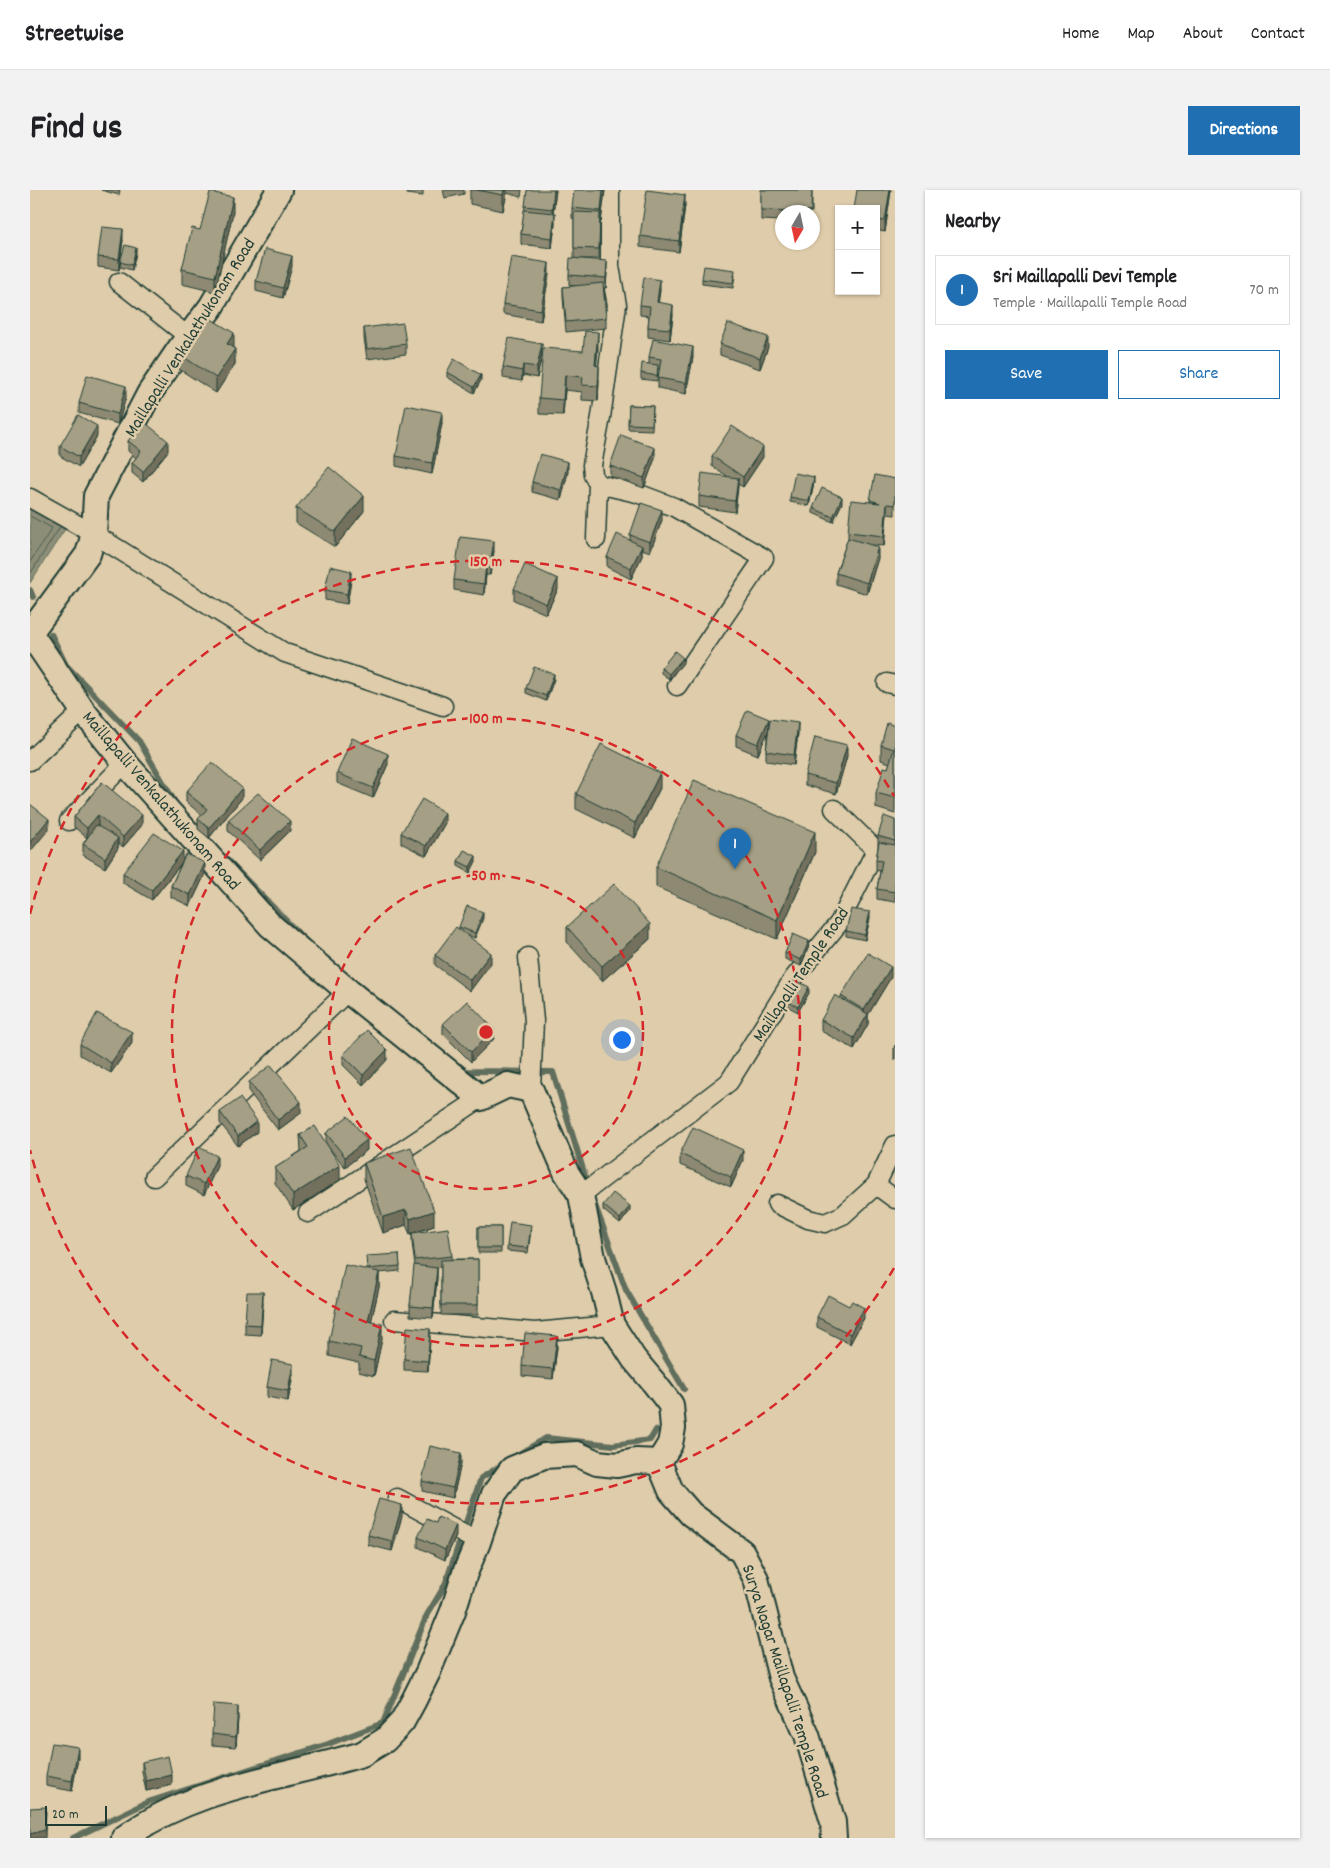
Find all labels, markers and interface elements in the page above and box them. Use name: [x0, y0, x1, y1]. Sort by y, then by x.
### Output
text: Streetwise: [25, 18, 124, 52]
text: Home: [1062, 22, 1099, 47]
text: Map: [1127, 22, 1155, 47]
text: About: [1183, 22, 1223, 47]
text: Contact: [1251, 22, 1305, 47]
text: Find us: [30, 105, 122, 155]
button: Directions: [1188, 106, 1300, 155]
north arrow: [775, 205, 820, 250]
map controls: [835, 205, 880, 295]
button: +: [835, 205, 880, 250]
text: Nearby: [945, 208, 1000, 238]
street label: Maillapalli Venkalathukonam Road: [119, 234, 263, 443]
button: −: [835, 250, 880, 295]
text: Sri Maillapalli Devi Temple: [993, 265, 1177, 292]
text: 1: [960, 279, 964, 302]
text: 70 m: [1249, 279, 1279, 302]
text: Temple · Maillapalli Temple Road: [993, 292, 1187, 315]
button: Save: [945, 350, 1108, 399]
button: Share: [1118, 350, 1280, 399]
text: 150 m: [470, 552, 502, 574]
street label: Maillapalli Venkalathukonam Road: [75, 706, 245, 897]
text: 100 m: [469, 709, 503, 731]
pin: 1: [719, 828, 751, 869]
text: 50 m: [472, 866, 500, 888]
street label: Maillapalli Temple Road: [748, 903, 857, 1048]
centre of rings: [477, 1023, 495, 1041]
your location: [609, 1027, 635, 1053]
street label: Surya Nagar Maillapalli Temple Road: [734, 1562, 833, 1802]
scale bar: [45, 1803, 108, 1826]
text: 20 m: [52, 1805, 79, 1825]

